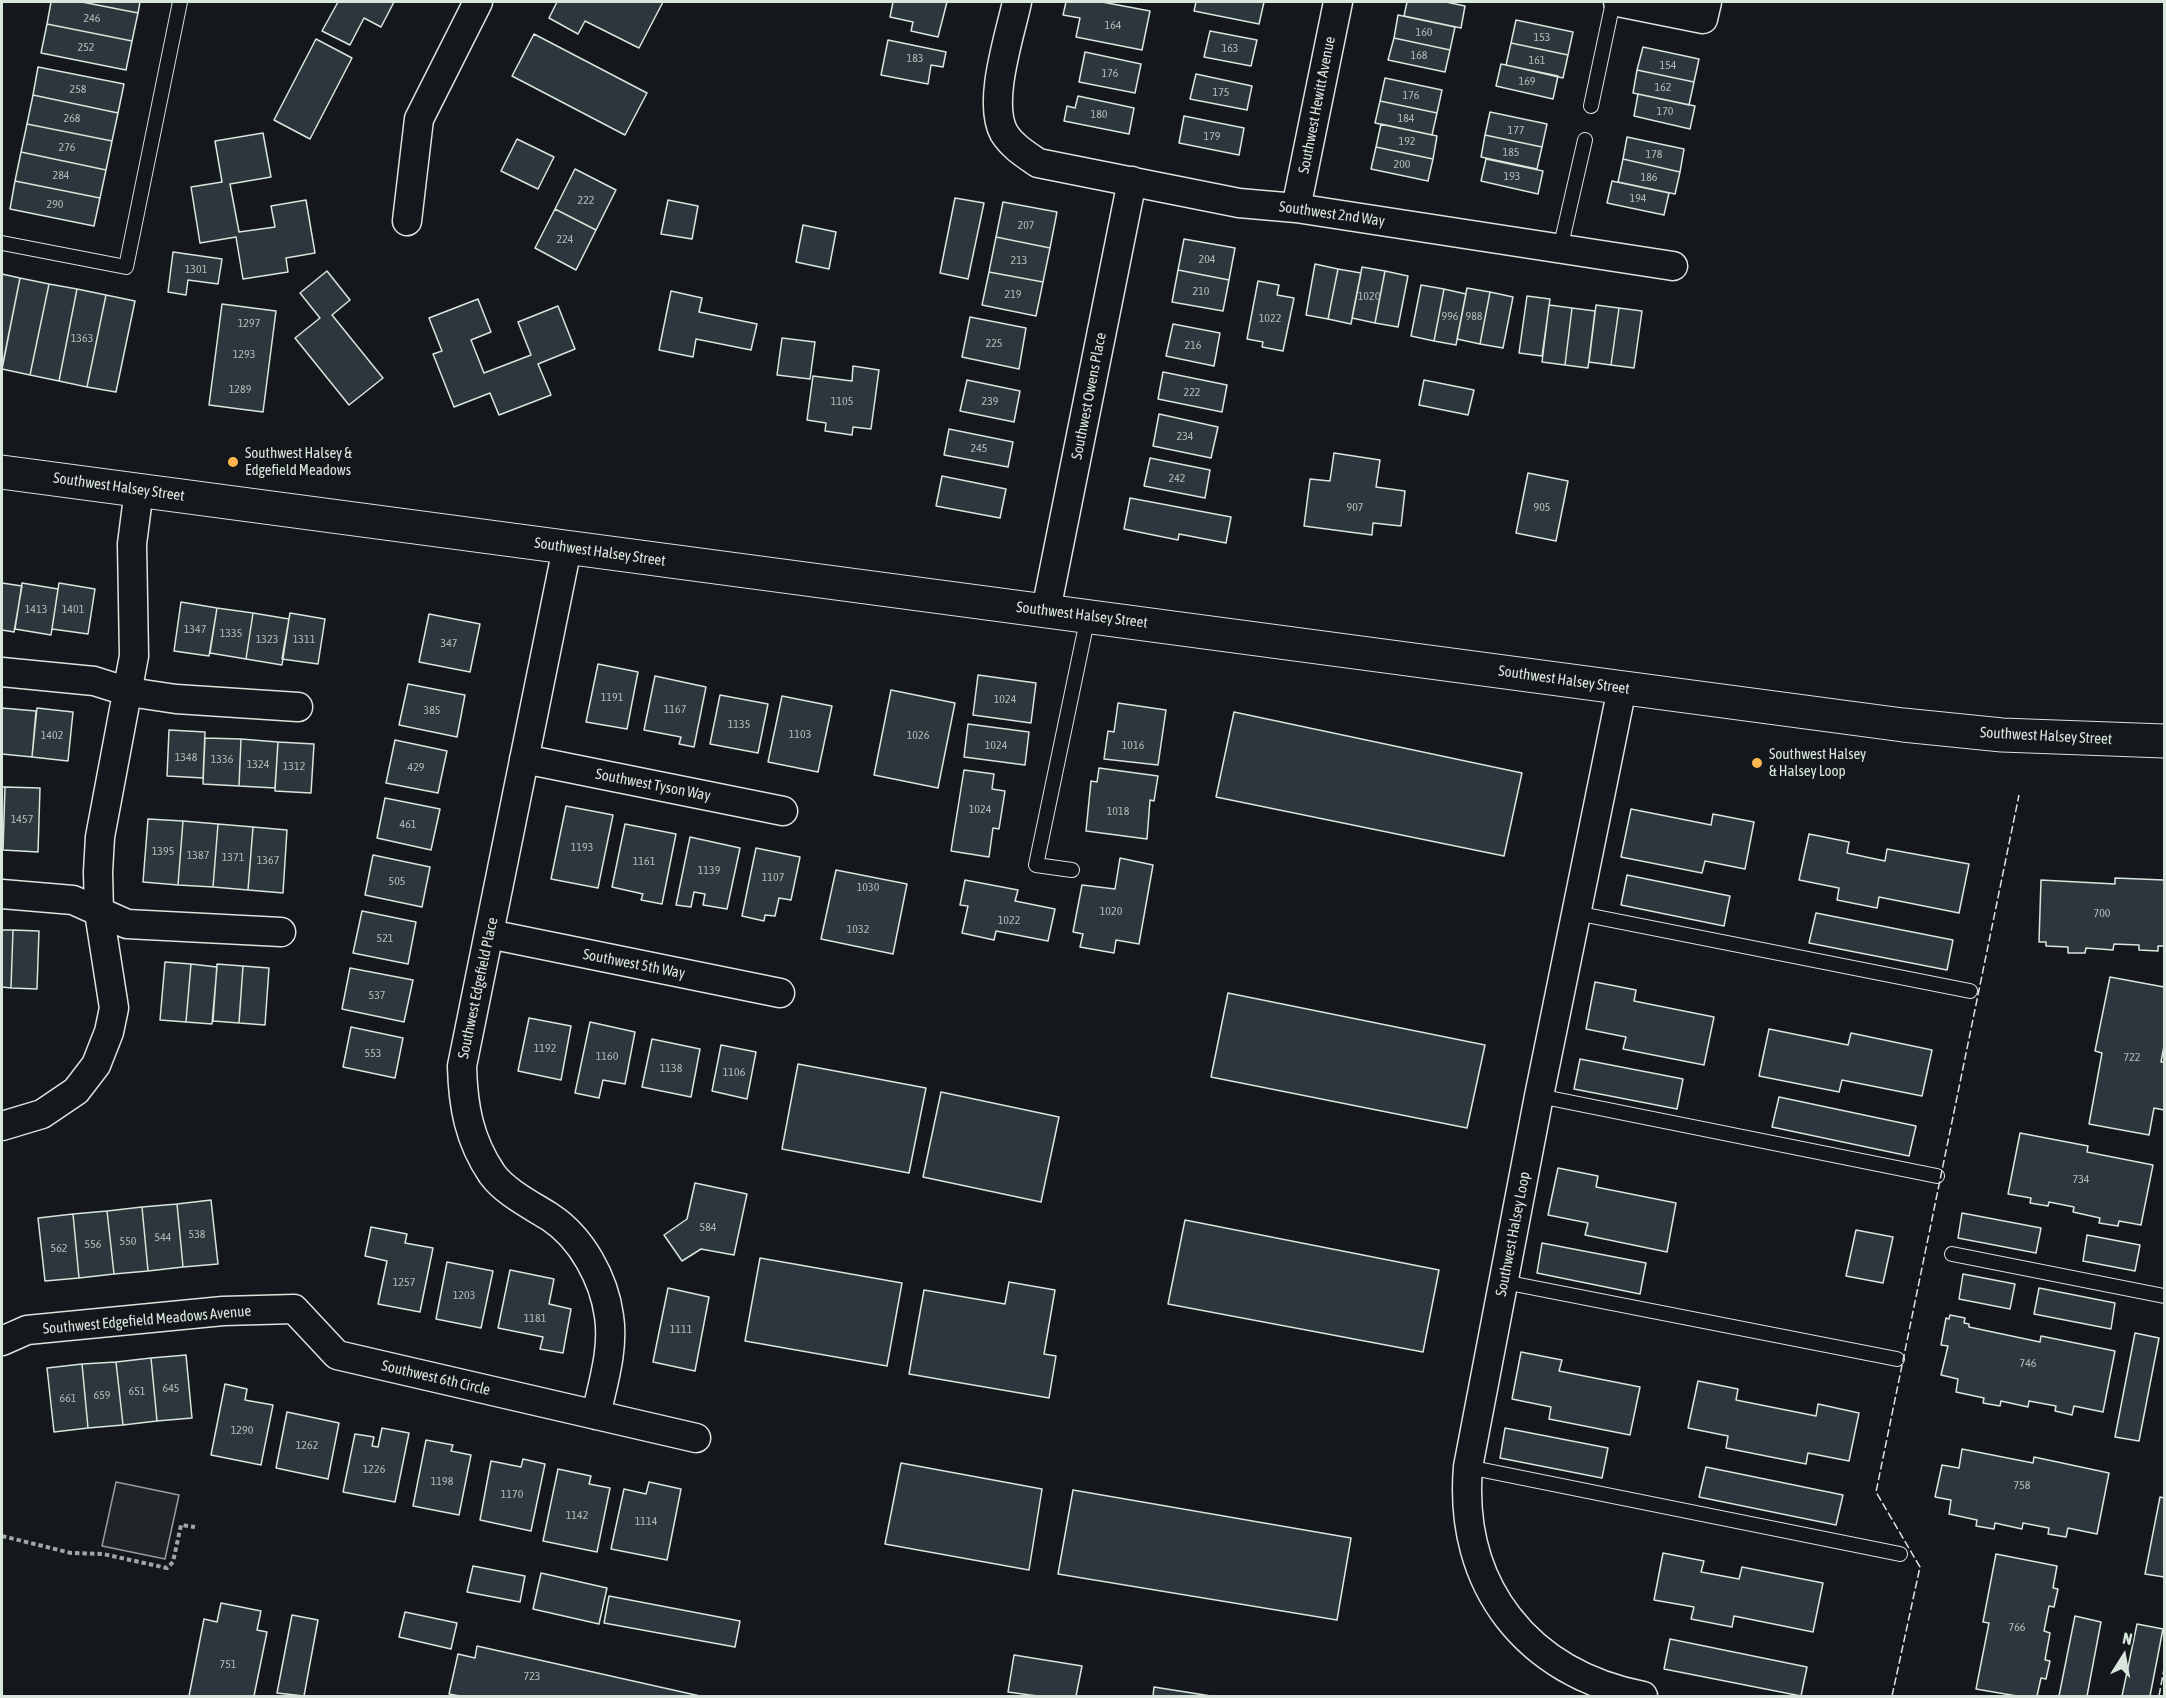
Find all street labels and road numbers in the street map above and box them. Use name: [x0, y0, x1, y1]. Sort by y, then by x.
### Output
street label: Southwest Hewitt Avenue: [1295, 35, 1339, 175]
street label: Southwest 2nd Way: [1278, 198, 1386, 230]
street label: Southwest Owens Place: [1068, 331, 1110, 461]
street label: Southwest Halsey Street: [52, 469, 186, 505]
street label: Southwest Halsey Street: [533, 534, 667, 570]
street label: Southwest Halsey Street: [1015, 598, 1149, 632]
street label: Southwest Halsey Street: [1497, 662, 1631, 698]
street label: Southwest Halsey Street: [1979, 724, 2113, 748]
street label: Southwest Tyson Way: [594, 765, 712, 805]
street label: Southwest Edgefield Place: [454, 916, 502, 1060]
street label: Southwest 5th Way: [581, 945, 687, 983]
street label: Southwest Halsey Loop: [1492, 1170, 1534, 1298]
street label: Southwest Edgefield Meadows Avenue: [42, 1302, 252, 1338]
street label: Southwest 6th Circle: [380, 1357, 492, 1399]

